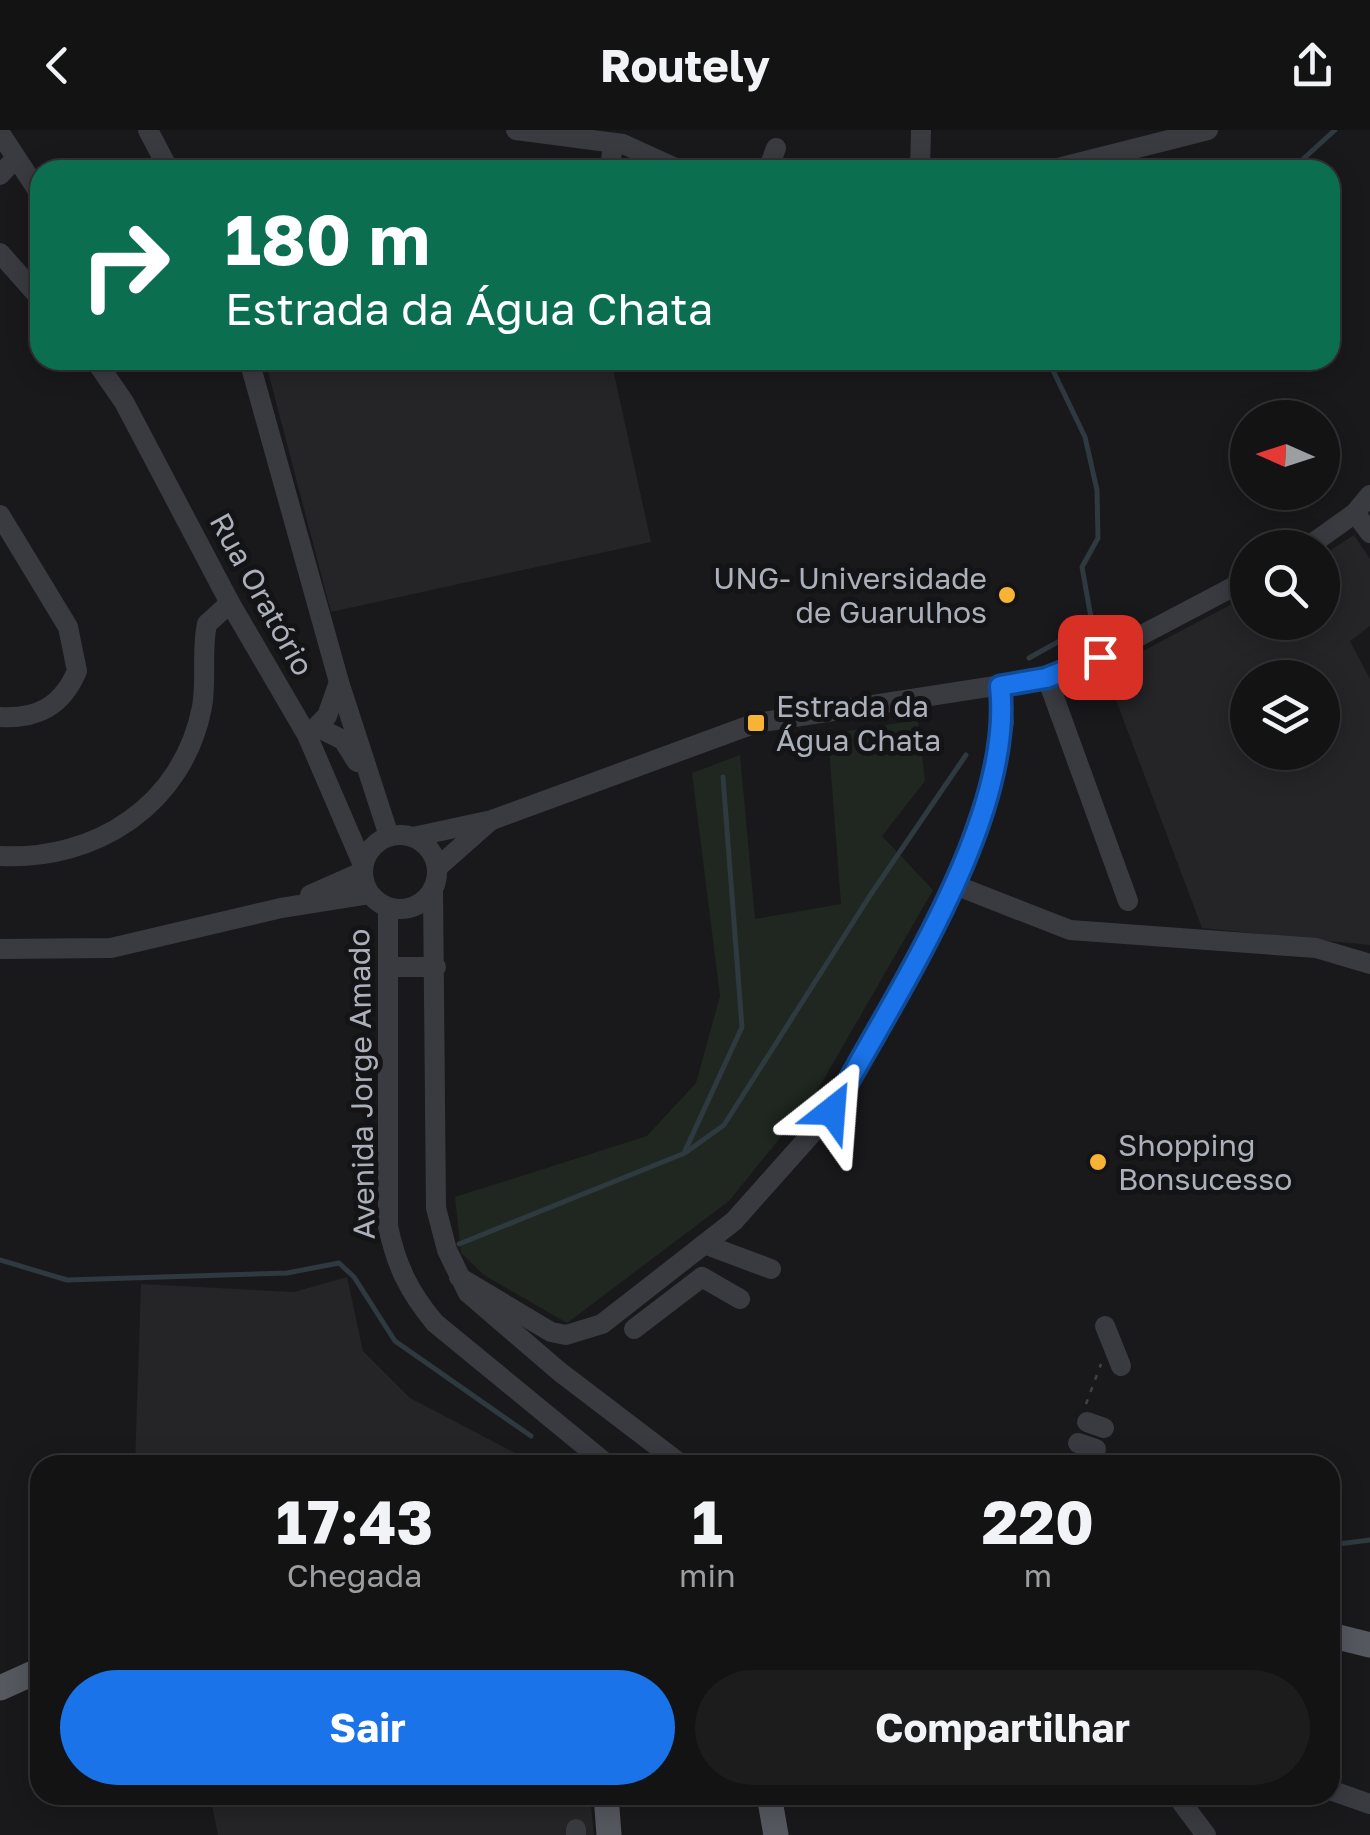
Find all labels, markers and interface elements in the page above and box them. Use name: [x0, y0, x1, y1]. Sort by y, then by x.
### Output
icon: back: [30, 38, 85, 93]
text: Routely: [600, 38, 770, 92]
icon: share: [1285, 38, 1340, 93]
text: 180 m: [225, 196, 430, 280]
icon: right: [60, 200, 190, 330]
text: Estrada da Água Chata: [225, 281, 713, 335]
north arrow: [1230, 400, 1340, 510]
map controls: [1230, 400, 1340, 770]
street label: Rua Oratório: [203, 506, 321, 682]
button: search: [1230, 530, 1340, 640]
place label: UNG- Universidade de Guarulhos: [713, 560, 987, 630]
marker: UNG- Universidade de Guarulhos: [996, 584, 1018, 606]
pin: [1058, 615, 1143, 700]
icon: arrive: [1073, 630, 1128, 685]
button: layers: [1230, 660, 1340, 770]
place label: Estrada da Água Chata: [776, 688, 941, 758]
marker: Estrada da Água Chata: [745, 712, 767, 734]
street label: Avenida Jorge Amado: [340, 928, 382, 1240]
position arrow: [780, 1059, 884, 1163]
place label: Shopping Bonsucesso: [1118, 1127, 1292, 1197]
marker: Shopping Bonsucesso: [1087, 1151, 1109, 1173]
text: 17:43: [276, 1485, 433, 1557]
text: 1: [692, 1485, 723, 1557]
text: 220: [982, 1485, 1094, 1557]
text: Chegada: [287, 1556, 422, 1594]
text: min: [679, 1556, 736, 1594]
text: m: [1024, 1556, 1052, 1594]
button: Sair: [60, 1670, 675, 1785]
button: Compartilhar: [695, 1670, 1310, 1785]

